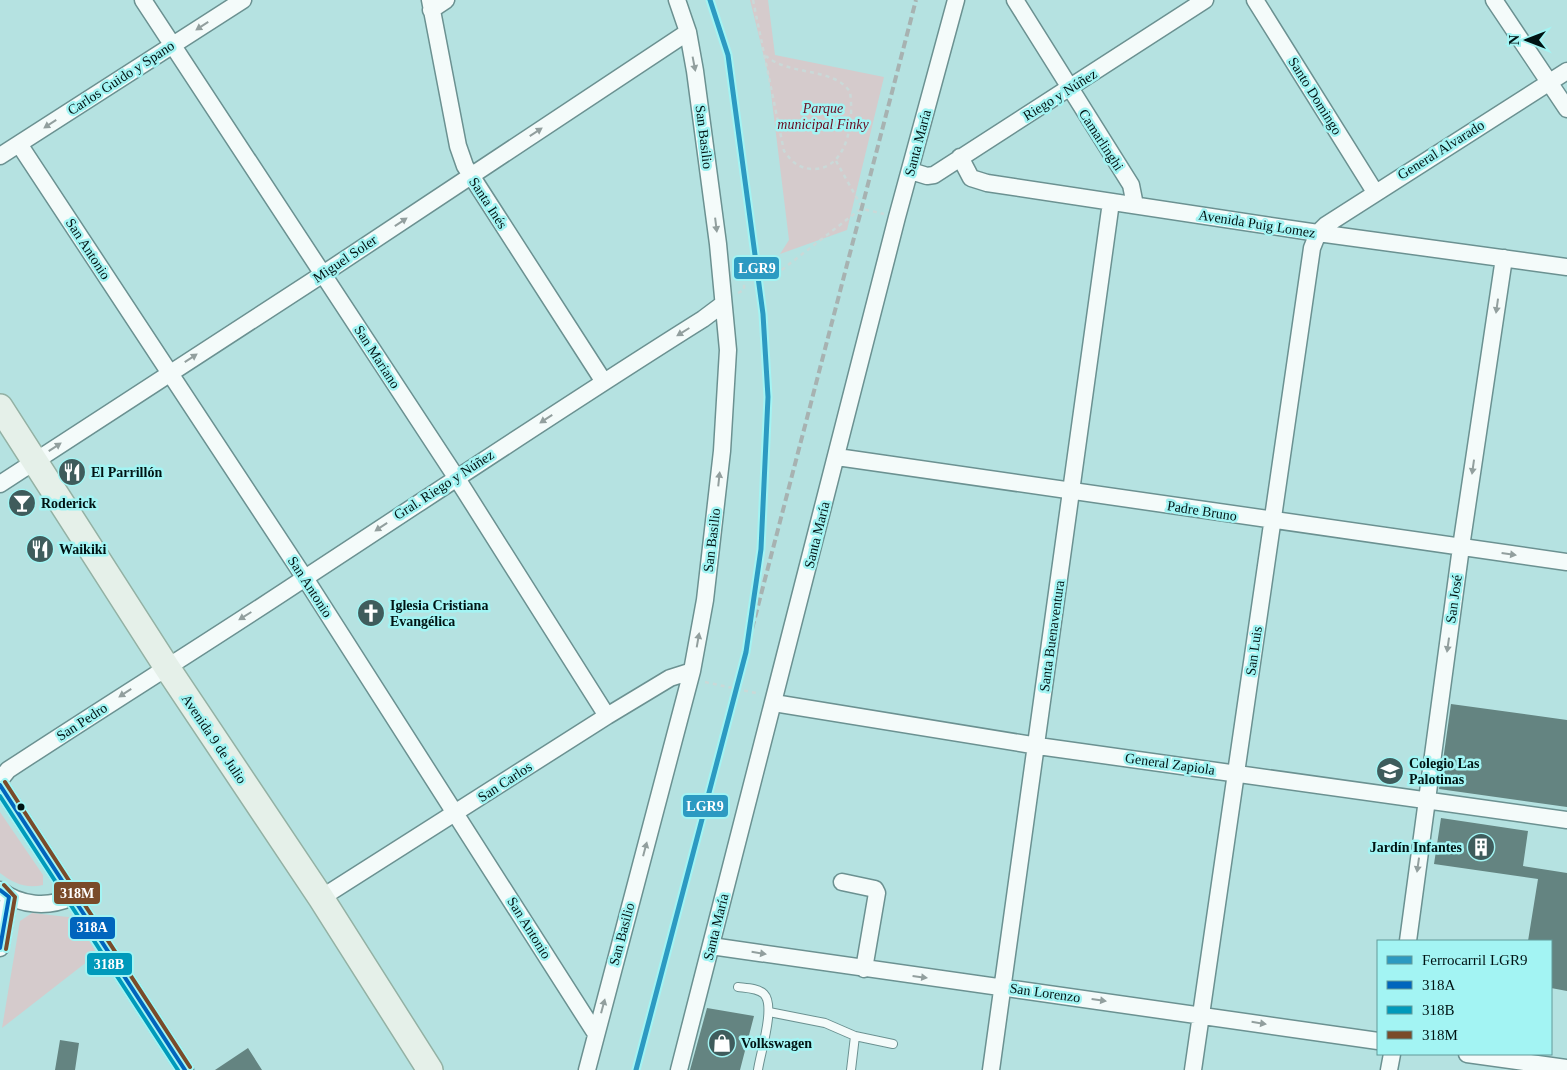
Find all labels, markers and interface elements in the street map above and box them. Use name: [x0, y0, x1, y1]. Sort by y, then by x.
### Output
north arrow: [1502, 15, 1552, 65]
one-way arrow: [195, 22, 208, 31]
text: N: [1507, 35, 1522, 45]
street label: Carlos Guido y Spano: [65, 38, 177, 118]
street label: Santo Domingo: [1285, 55, 1345, 137]
one-way arrow: [690, 56, 698, 72]
street label: Riego y Núñez: [1020, 66, 1100, 124]
park label: Parque municipal Finky: [777, 101, 869, 132]
street label: San Basilio: [693, 104, 715, 170]
street label: Santa María: [902, 107, 934, 178]
street label: Camarlinghi: [1076, 107, 1126, 174]
street label: General Alvarado: [1395, 117, 1487, 183]
one-way arrow: [44, 119, 57, 129]
one-way arrow: [529, 127, 543, 137]
street label: Santa Inés: [466, 175, 510, 231]
street label: Avenida Puig Lomez: [1198, 207, 1316, 241]
street label: San Antonio: [63, 216, 113, 282]
one-way arrow: [394, 217, 407, 227]
one-way arrow: [712, 217, 720, 233]
street label: Miguel Soler: [310, 232, 380, 286]
line badge: LGR9: [733, 256, 780, 280]
text: LGR9: [738, 261, 776, 276]
one-way arrow: [1493, 298, 1501, 314]
street label: San Mariano: [351, 323, 403, 391]
one-way arrow: [676, 327, 690, 337]
one-way arrow: [184, 353, 198, 363]
one-way arrow: [539, 414, 552, 424]
one-way arrow: [49, 443, 62, 452]
street label: Gral. Riego y Núñez: [391, 447, 497, 523]
restaurant icon: El Parrillón: [57, 457, 87, 487]
one-way arrow: [1469, 459, 1477, 475]
place label: El Parrillón: [91, 465, 162, 480]
one-way arrow: [715, 471, 723, 487]
bar icon: Roderick: [7, 488, 37, 518]
place label: Roderick: [41, 496, 96, 511]
street label: Padre Bruno: [1166, 498, 1238, 524]
street label: Santa María: [801, 499, 833, 570]
street label: San Basilio: [701, 507, 723, 573]
one-way arrow: [374, 523, 387, 532]
restaurant icon: Waikiki: [25, 534, 55, 564]
place label: Waikiki: [59, 542, 107, 557]
one-way arrow: [1502, 550, 1518, 558]
street label: San Antonio: [285, 554, 335, 620]
street label: San José: [1443, 574, 1465, 624]
street label: Santa Buenaventura: [1037, 579, 1067, 693]
church icon: Iglesia Cristiana Evangélica: [356, 598, 386, 628]
place label: Iglesia Cristiana Evangélica: [390, 598, 488, 629]
one-way arrow: [238, 612, 251, 621]
street label: San Luis: [1243, 626, 1265, 676]
one-way arrow: [694, 632, 702, 648]
one-way arrow: [1444, 637, 1452, 653]
one-way arrow: [118, 688, 132, 698]
street label: Avenida 9 de Julio: [179, 692, 249, 786]
street label: San Pedro: [54, 700, 110, 744]
street label: General Zapiola: [1124, 750, 1217, 778]
school or university icon: Colegio Las Palotinas: [1375, 756, 1405, 786]
place label: Colegio Las Palotinas: [1409, 756, 1480, 787]
street label: San Carlos: [475, 759, 535, 805]
line badge: LGR9: [682, 794, 729, 818]
text: LGR9: [686, 799, 724, 814]
unlabelled marker: [16, 802, 26, 812]
building icon: Jardín Infantes: [1466, 832, 1496, 862]
place label: Jardín Infantes: [1370, 840, 1463, 855]
one-way arrow: [641, 841, 649, 856]
one-way arrow: [1414, 858, 1422, 874]
line badge: 318M: [53, 881, 101, 905]
text: 318M: [60, 886, 94, 901]
street label: Santa María: [700, 891, 732, 962]
street label: San Antonio: [504, 895, 554, 961]
street label: San Basilio: [606, 901, 638, 967]
line badge: 318A: [69, 916, 116, 940]
text: 318A: [76, 920, 108, 935]
legend: [1377, 940, 1552, 1055]
one-way arrow: [752, 950, 768, 958]
line badge: 318B: [86, 952, 133, 976]
text: Ferrocarril LGR9: [1422, 952, 1527, 968]
text: 318B: [94, 957, 124, 972]
one-way arrow: [912, 973, 928, 981]
text: 318A: [1422, 977, 1456, 993]
street label: San Lorenzo: [1009, 981, 1081, 1005]
one-way arrow: [1091, 996, 1107, 1004]
one-way arrow: [600, 998, 608, 1013]
text: 318B: [1422, 1002, 1455, 1018]
one-way arrow: [1252, 1019, 1268, 1027]
text: 318M: [1422, 1027, 1458, 1043]
shop icon: Volkswagen: [707, 1028, 737, 1058]
place label: Volkswagen: [741, 1036, 812, 1051]

